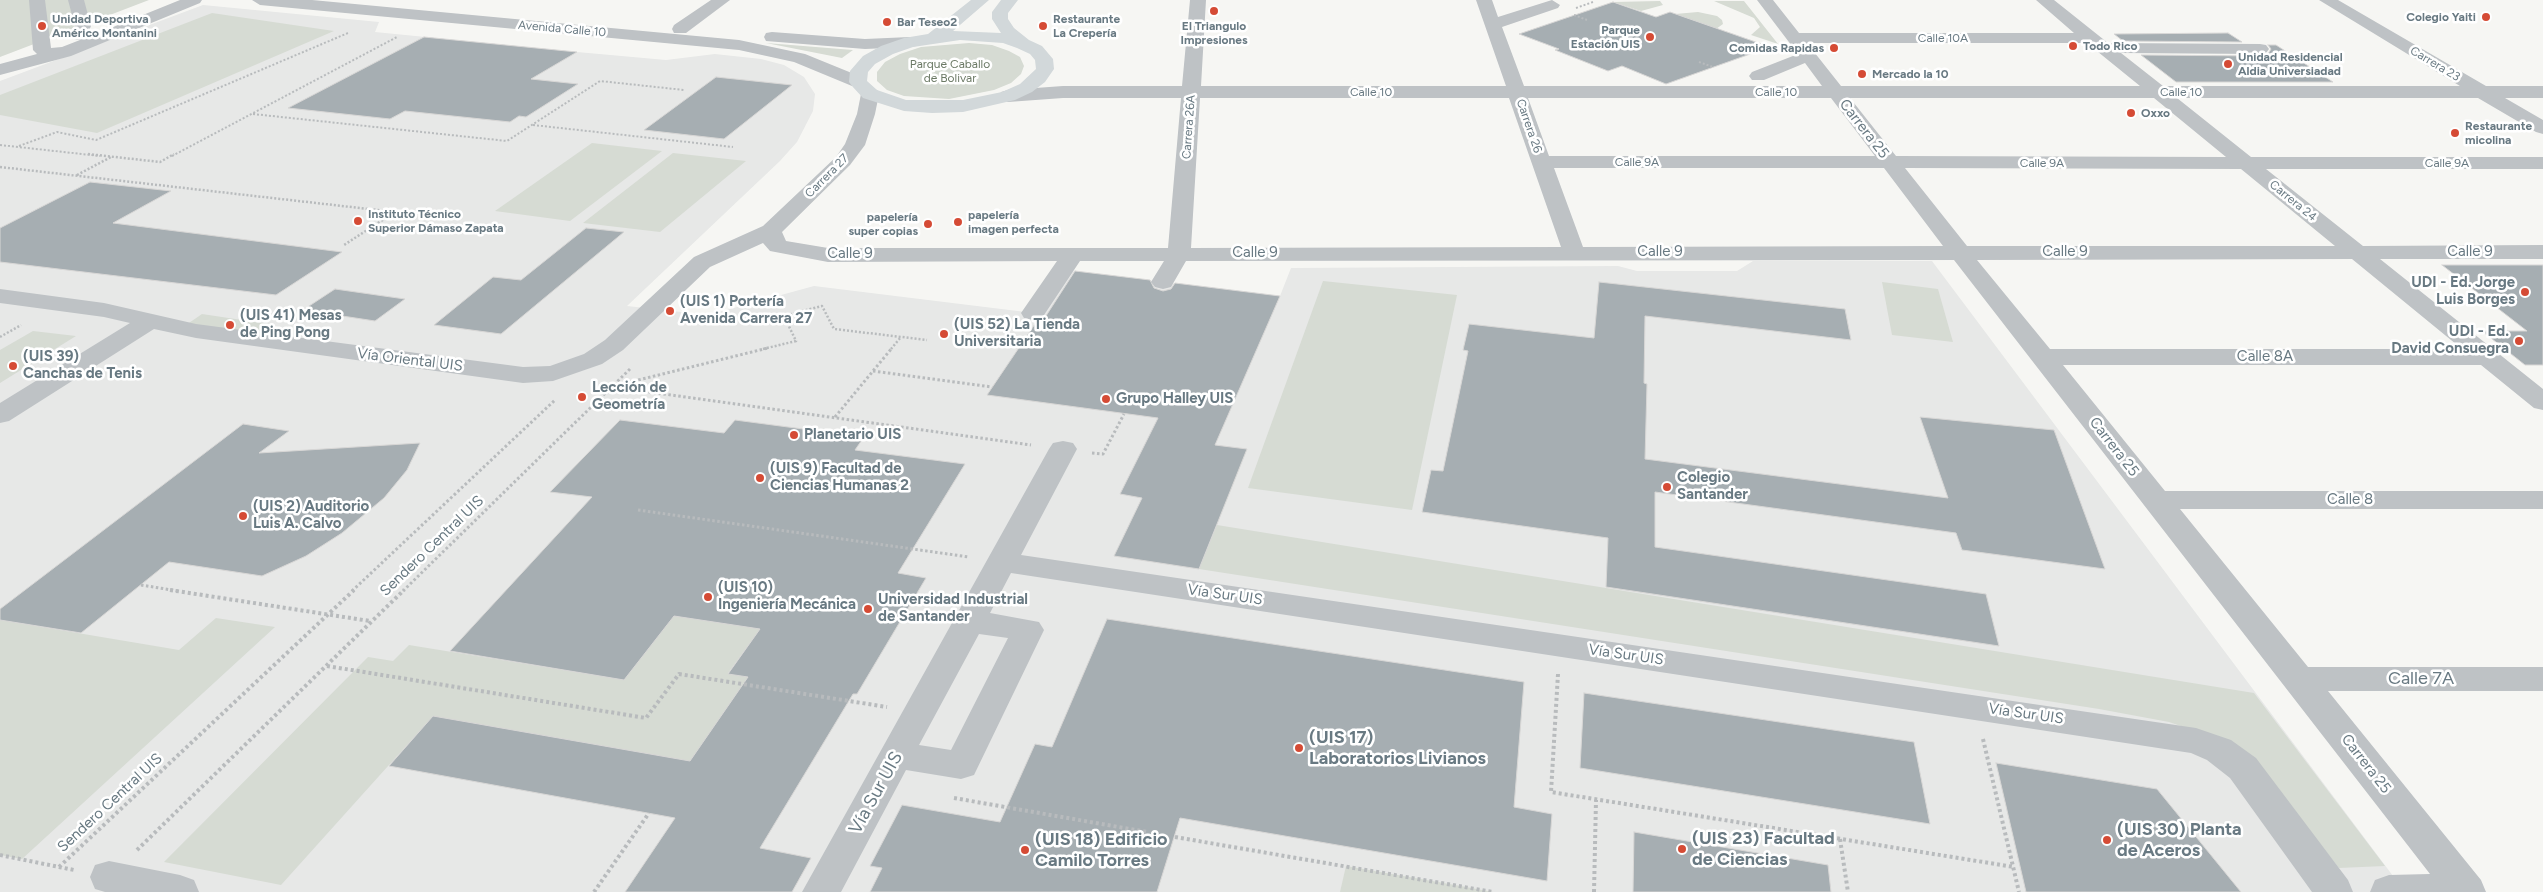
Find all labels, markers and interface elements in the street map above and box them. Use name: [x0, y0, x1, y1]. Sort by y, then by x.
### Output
marker: El Triangulo Impresiones: [1208, 5, 1220, 17]
place label: Colegio Yaiti: [2406, 10, 2476, 24]
marker: Colegio Yaiti: [2480, 11, 2492, 23]
place label: Unidad Deportiva Américo Montanini: [52, 12, 157, 40]
place label: Restaurante La Crepería: [1053, 12, 1120, 40]
place label: Bar Teseo2: [897, 15, 957, 29]
marker: Bar Teseo2: [881, 16, 893, 28]
street label: Avenida Calle 10: [517, 18, 607, 40]
place label: El Triangulo Impresiones: [1180, 19, 1248, 47]
marker: Unidad Deportiva Américo Montanini: [36, 20, 48, 32]
marker: Restaurante La Crepería: [1037, 20, 1049, 32]
place label: Parque Estación UIS: [1571, 23, 1640, 51]
marker: Parque Estación UIS: [1644, 31, 1656, 43]
street label: Calle 10A: [1918, 31, 1968, 45]
place label: Todo Rico: [2083, 39, 2138, 53]
marker: Todo Rico: [2067, 40, 2079, 52]
place label: Comidas Rapidas: [1729, 41, 1824, 55]
marker: Comidas Rapidas: [1828, 42, 1840, 54]
street label: Carrera 23: [2407, 43, 2463, 85]
place label: Unidad Residencial Aldia Universiadad: [2238, 50, 2343, 78]
park label: Parque Caballo de Bolivar: [910, 57, 990, 85]
marker: Unidad Residencial Aldia Universiadad: [2222, 58, 2234, 70]
place label: Mercado la 10: [1872, 67, 1948, 81]
marker: Mercado la 10: [1856, 68, 1868, 80]
street label: Calle 10: [1350, 85, 1392, 99]
street label: Calle 10: [1755, 85, 1797, 99]
street label: Calle 10: [2160, 85, 2202, 99]
street label: Carrera 26A: [1180, 94, 1198, 160]
street label: Carrera 25: [1835, 96, 1893, 162]
street label: Carrera 26: [1513, 97, 1545, 155]
place label: Oxxo: [2141, 106, 2170, 120]
marker: Oxxo: [2125, 107, 2137, 119]
place label: Restaurante micolina: [2465, 119, 2532, 147]
marker: Restaurante micolina: [2449, 127, 2461, 139]
street label: Carrera 27: [802, 151, 852, 201]
street label: Calle 9A: [1615, 155, 1659, 169]
street label: Calle 9A: [2020, 156, 2064, 170]
street label: Calle 9A: [2425, 156, 2469, 170]
street label: Carrera 24: [2266, 178, 2320, 224]
place label: Instituto Técnico Superior Dámaso Zapata: [368, 207, 504, 235]
place label: papelería imagen perfecta: [968, 208, 1059, 236]
place label: papelería super copias: [848, 210, 918, 238]
marker: Instituto Técnico Superior Dámaso Zapata: [352, 215, 364, 227]
marker: papelería imagen perfecta: [952, 216, 964, 228]
marker: papelería super copias: [922, 218, 934, 230]
street label: Calle 9: [1637, 243, 1683, 261]
street label: Calle 9: [2042, 243, 2088, 261]
street label: Calle 9: [2447, 243, 2493, 261]
street label: Calle 9: [1232, 244, 1278, 262]
street label: Calle 9: [827, 245, 873, 263]
place label: UDI - Ed. Jorge Luis Borges: [2411, 274, 2515, 309]
marker: UDI - Ed. Jorge Luis Borges: [2519, 286, 2531, 298]
place label: (UIS 1) Portería Avenida Carrera 27: [680, 293, 812, 328]
marker: (UIS 1) Portería Avenida Carrera 27: [664, 305, 676, 317]
place label: (UIS 41) Mesas de Ping Pong: [240, 307, 342, 342]
place label: (UIS 52) La Tienda Universitaria: [954, 316, 1080, 351]
marker: (UIS 41) Mesas de Ping Pong: [224, 319, 236, 331]
place label: UDI - Ed. David Consuegra: [2391, 323, 2509, 358]
marker: (UIS 52) La Tienda Universitaria: [938, 328, 950, 340]
marker: UDI - Ed. David Consuegra: [2513, 335, 2525, 347]
street label: Vía Oriental UIS: [356, 345, 464, 375]
place label: (UIS 39) Canchas de Tenis: [23, 348, 142, 383]
street label: Calle 8A: [2237, 348, 2293, 366]
marker: (UIS 39) Canchas de Tenis: [7, 360, 19, 372]
place label: Lección de Geometría: [592, 379, 667, 414]
place label: Grupo Halley UIS: [1116, 390, 1233, 408]
marker: Lección de Geometría: [576, 391, 588, 403]
marker: Grupo Halley UIS: [1100, 393, 1112, 405]
street label: Carrera 25: [2085, 414, 2143, 480]
place label: Planetario UIS: [804, 426, 901, 444]
marker: Planetario UIS: [788, 429, 800, 441]
place label: (UIS 9) Facultad de Ciencias Humanas 2: [770, 460, 909, 495]
place label: Colegio Santander: [1677, 469, 1748, 504]
marker: (UIS 9) Facultad de Ciencias Humanas 2: [754, 472, 766, 484]
marker: Colegio Santander: [1661, 481, 1673, 493]
street label: Calle 8: [2327, 491, 2373, 509]
street label: Sendero Central UIS: [377, 492, 487, 600]
place label: (UIS 2) Auditorio Luis A. Calvo: [253, 498, 369, 533]
marker: (UIS 2) Auditorio Luis A. Calvo: [237, 510, 249, 522]
place label: (UIS 10) Ingeniería Mecánica: [718, 579, 856, 614]
street label: Vía Sur UIS: [1186, 581, 1264, 609]
marker: (UIS 10) Ingeniería Mecánica: [702, 591, 714, 603]
place label: Universidad Industrial de Santander: [878, 591, 1028, 626]
marker: Universidad Industrial de Santander: [862, 603, 874, 615]
street label: Vía Sur UIS: [1587, 641, 1665, 669]
street label: Calle 7A: [2388, 668, 2454, 690]
street label: Vía Sur UIS: [1987, 700, 2065, 728]
place label: (UIS 17) Laboratorios Livianos: [1309, 727, 1486, 770]
street label: Carrera 25: [2337, 731, 2395, 797]
marker: (UIS 17) Laboratorios Livianos: [1293, 742, 1305, 754]
street label: Vía Sur UIS: [845, 748, 907, 838]
street label: Sendero Central UIS: [54, 750, 166, 856]
place label: (UIS 30) Planta de Aceros: [2117, 819, 2242, 862]
place label: (UIS 23) Facultad de Ciencias: [1692, 828, 1835, 871]
place label: (UIS 18) Edificio Camilo Torres: [1035, 829, 1168, 872]
marker: (UIS 30) Planta de Aceros: [2101, 834, 2113, 846]
marker: (UIS 23) Facultad de Ciencias: [1676, 843, 1688, 855]
marker: (UIS 18) Edificio Camilo Torres: [1019, 844, 1031, 856]

